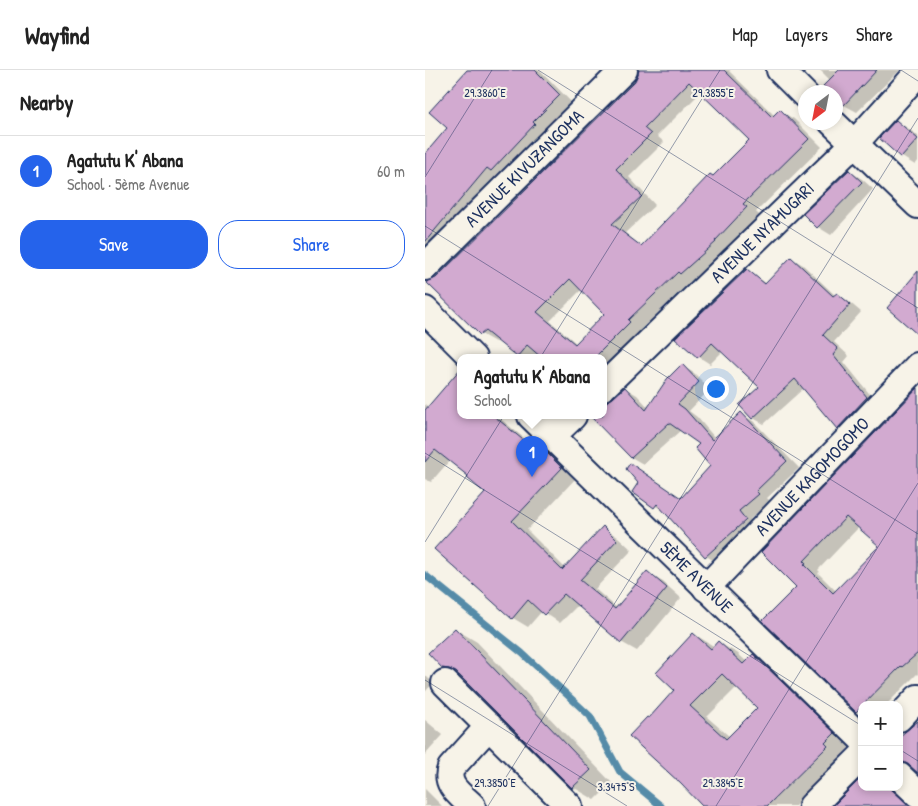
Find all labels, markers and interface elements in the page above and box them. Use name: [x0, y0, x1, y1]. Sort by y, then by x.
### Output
text: Wayfind: [25, 19, 89, 51]
text: Map: [732, 22, 758, 47]
text: Layers: [786, 22, 828, 47]
text: Share: [856, 22, 893, 47]
text: 29.3860°E: [464, 84, 506, 101]
text: 29.3855°E: [692, 84, 734, 101]
north arrow: [798, 85, 843, 130]
text: Nearby: [20, 88, 73, 117]
street label: AVENUE KIVUZANGOMA: [459, 104, 589, 233]
text: Agatutu K' Abana: [67, 147, 183, 173]
text: 1: [33, 160, 39, 182]
text: 60 m: [377, 160, 405, 182]
text: School · 5ème Avenue: [67, 173, 190, 195]
street label: AVENUE NYAMUGARI: [705, 176, 819, 288]
button: Save: [20, 220, 208, 269]
button: Share: [218, 220, 405, 269]
popup: [457, 354, 607, 419]
text: Agatutu K' Abana: [474, 363, 590, 389]
your location: [703, 376, 729, 402]
text: School: [474, 389, 512, 411]
street label: AVENUE KAGOMOGOMO: [749, 411, 875, 541]
pin: 1: [516, 436, 548, 477]
street label: 5ÈME AVENUE: [655, 536, 739, 618]
map controls: [858, 701, 903, 791]
button: +: [858, 701, 903, 746]
button: −: [858, 746, 903, 791]
text: 29.3850°E: [474, 774, 517, 791]
text: 29.3845°E: [703, 774, 744, 791]
text: 3.3475°S: [597, 778, 635, 795]

